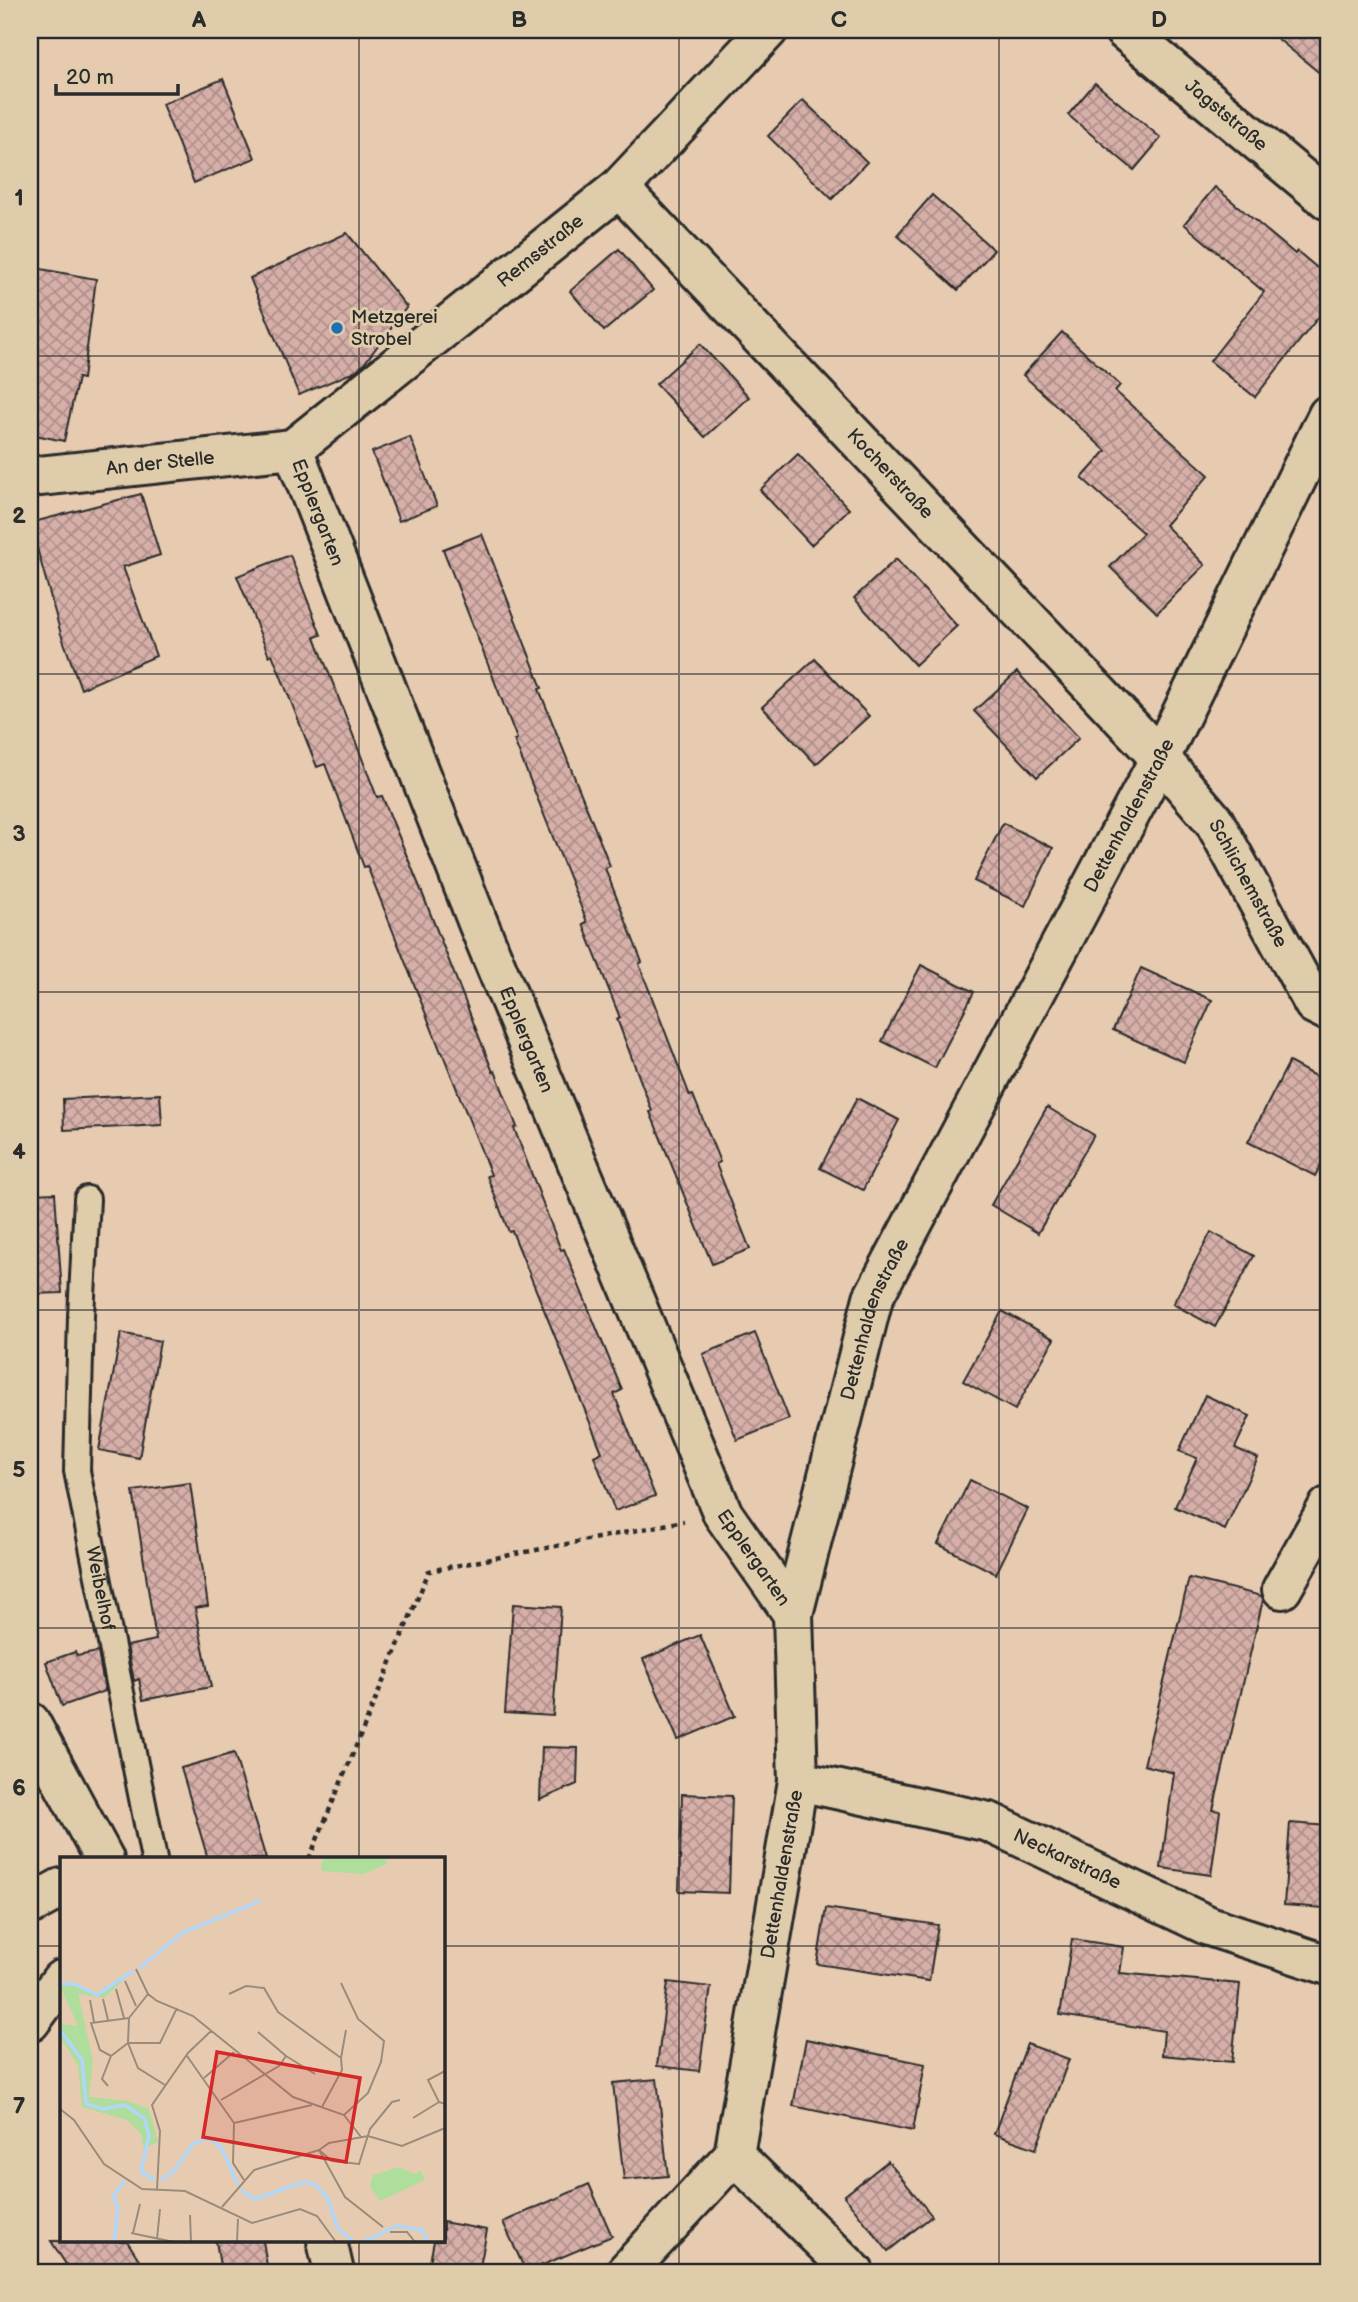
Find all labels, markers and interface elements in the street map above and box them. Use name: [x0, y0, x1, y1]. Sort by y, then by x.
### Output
text: A: [191, 6, 207, 34]
text: B: [511, 6, 527, 34]
text: C: [831, 6, 847, 34]
text: D: [1151, 6, 1167, 34]
scale bar: [56, 52, 178, 96]
text: 20 m: [66, 65, 114, 90]
street label: Jagststraße: [1180, 74, 1272, 156]
text: 1: [14, 184, 24, 212]
street label: Remsstraße: [493, 209, 588, 292]
place label: Metzgerei Strobel: [351, 306, 438, 351]
marker: Metzgerei Strobel: [329, 320, 345, 336]
street label: Kocherstraße: [842, 424, 939, 524]
street label: An der Stelle: [105, 446, 216, 480]
street label: Epplergarten: [287, 456, 349, 569]
text: 2: [12, 502, 26, 530]
street label: Dettenhaldenstraße: [1079, 735, 1179, 896]
street label: Schlichemstraße: [1204, 815, 1292, 952]
text: 3: [12, 820, 26, 848]
street label: Epplergarten: [494, 983, 559, 1096]
text: 4: [12, 1138, 26, 1166]
street label: Dettenhaldenstraße: [836, 1235, 914, 1403]
text: 5: [12, 1456, 26, 1484]
street label: Epplergarten: [712, 1505, 795, 1610]
street label: Weibelhof: [81, 1544, 120, 1633]
text: 6: [12, 1774, 26, 1802]
street label: Dettenhaldenstraße: [756, 1788, 808, 1960]
street label: Neckarstraße: [1010, 1824, 1125, 1894]
inset map: [60, 1857, 444, 2242]
text: 7: [13, 2092, 26, 2120]

